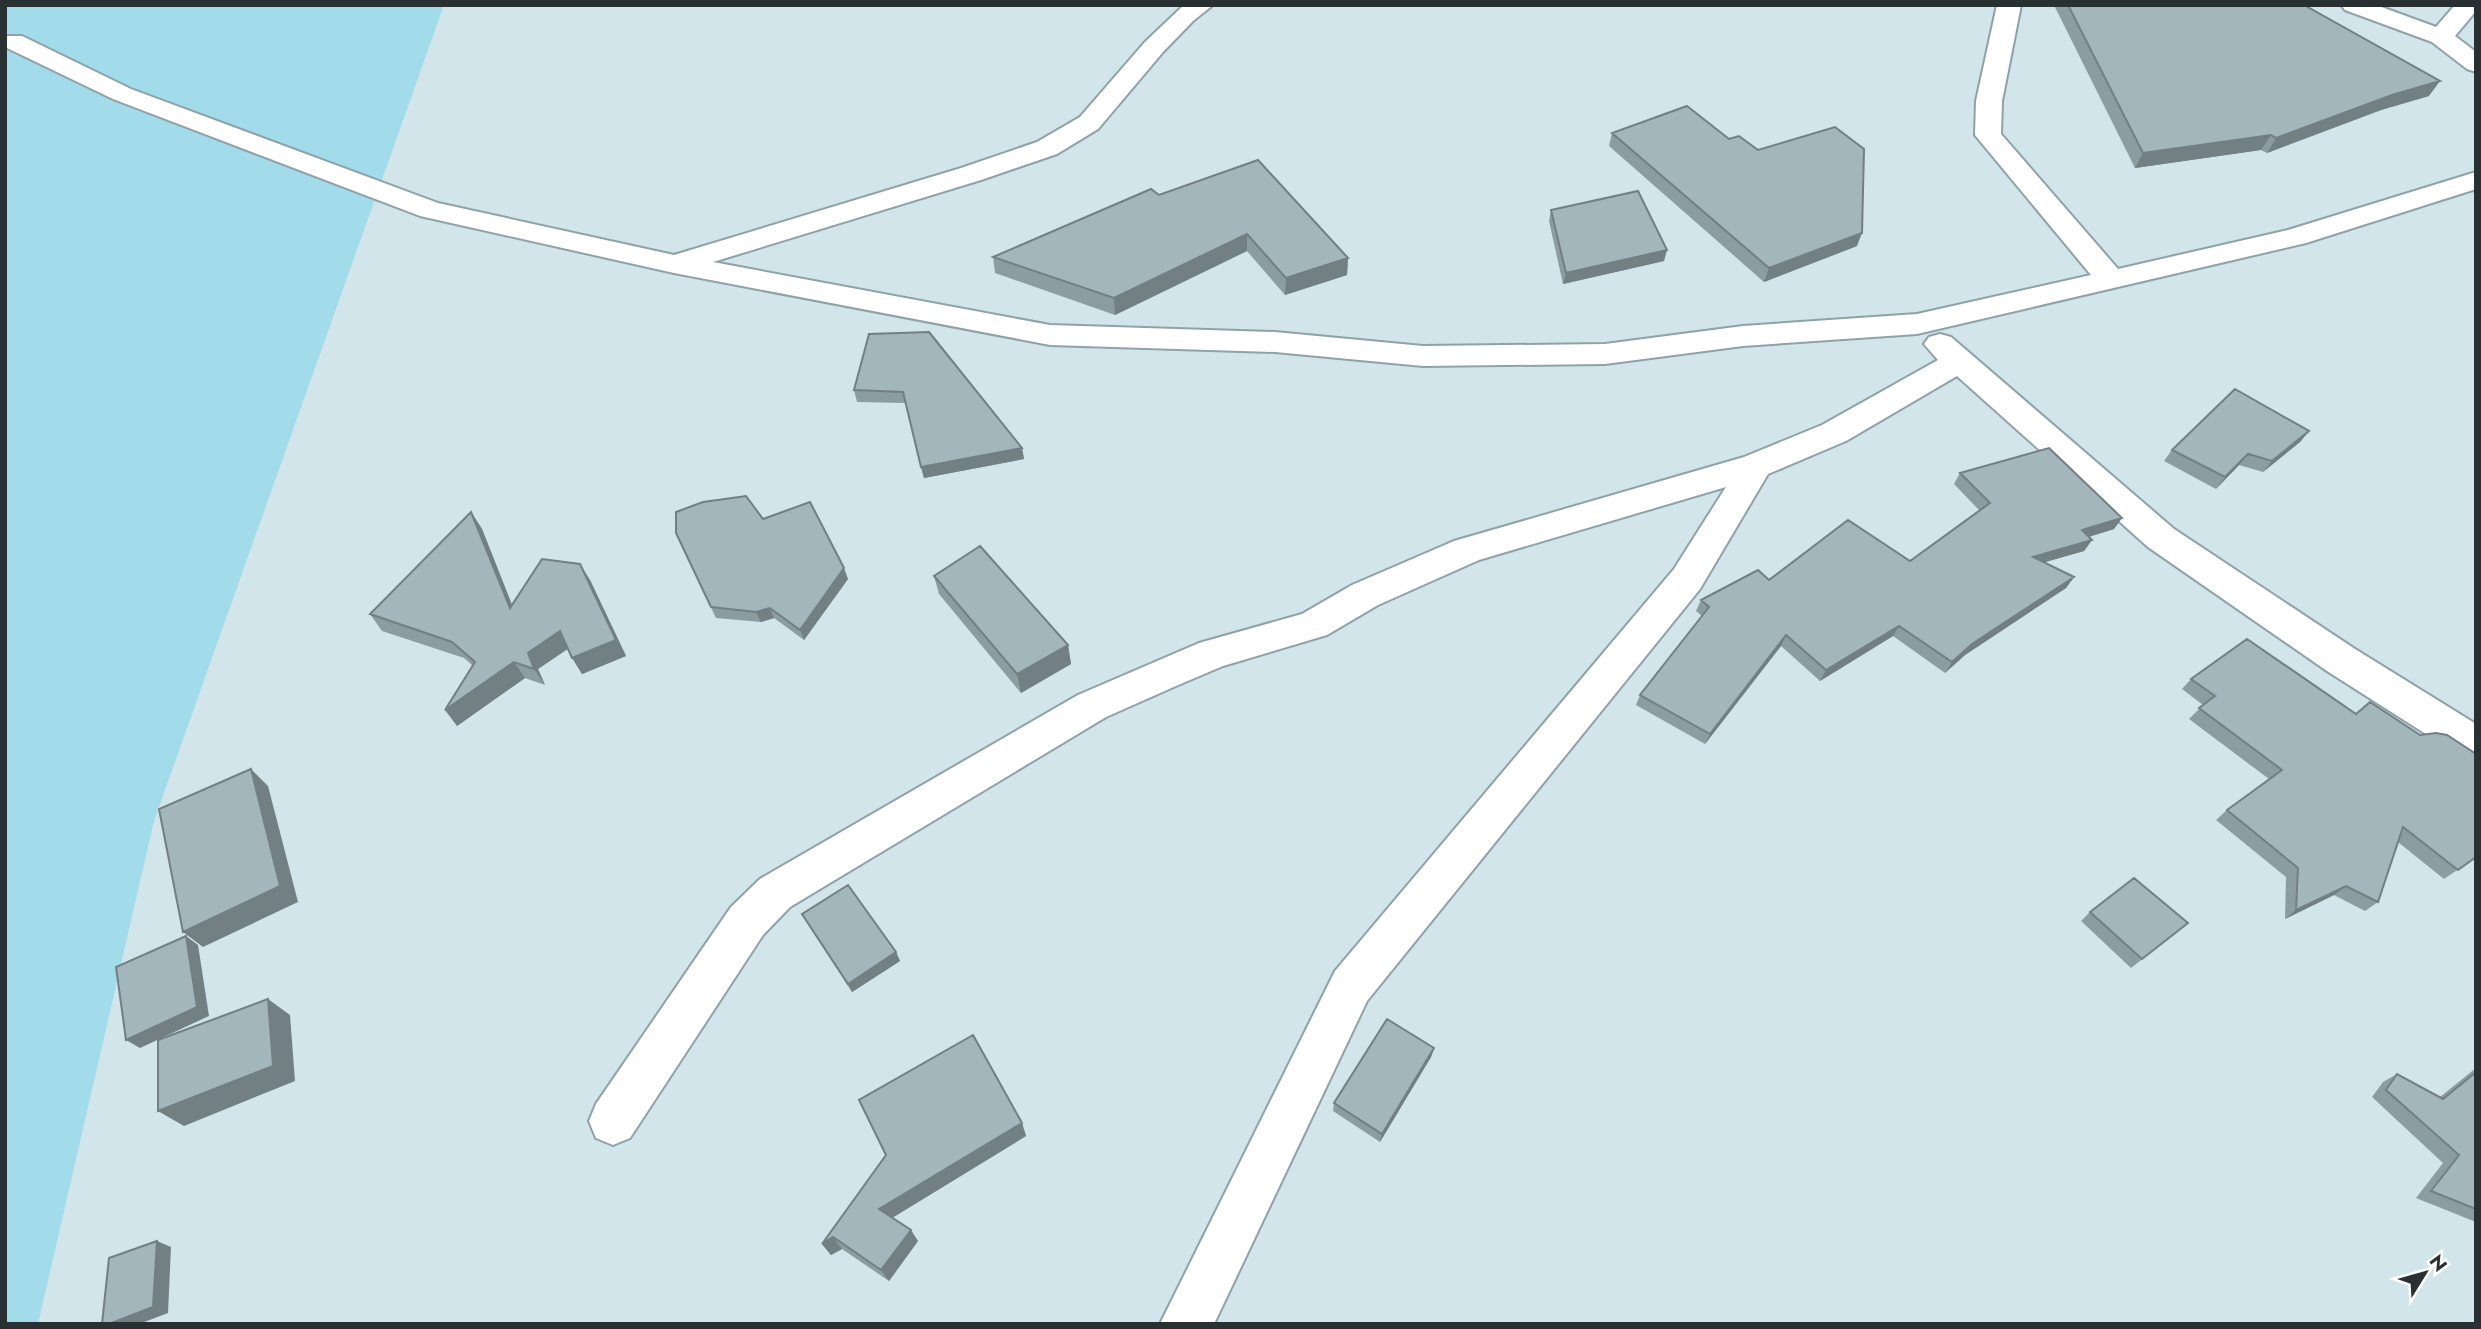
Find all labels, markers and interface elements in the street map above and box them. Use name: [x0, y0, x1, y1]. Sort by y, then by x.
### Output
north arrow: [2390, 1238, 2460, 1308]
text: N: [2423, 1249, 2454, 1277]

